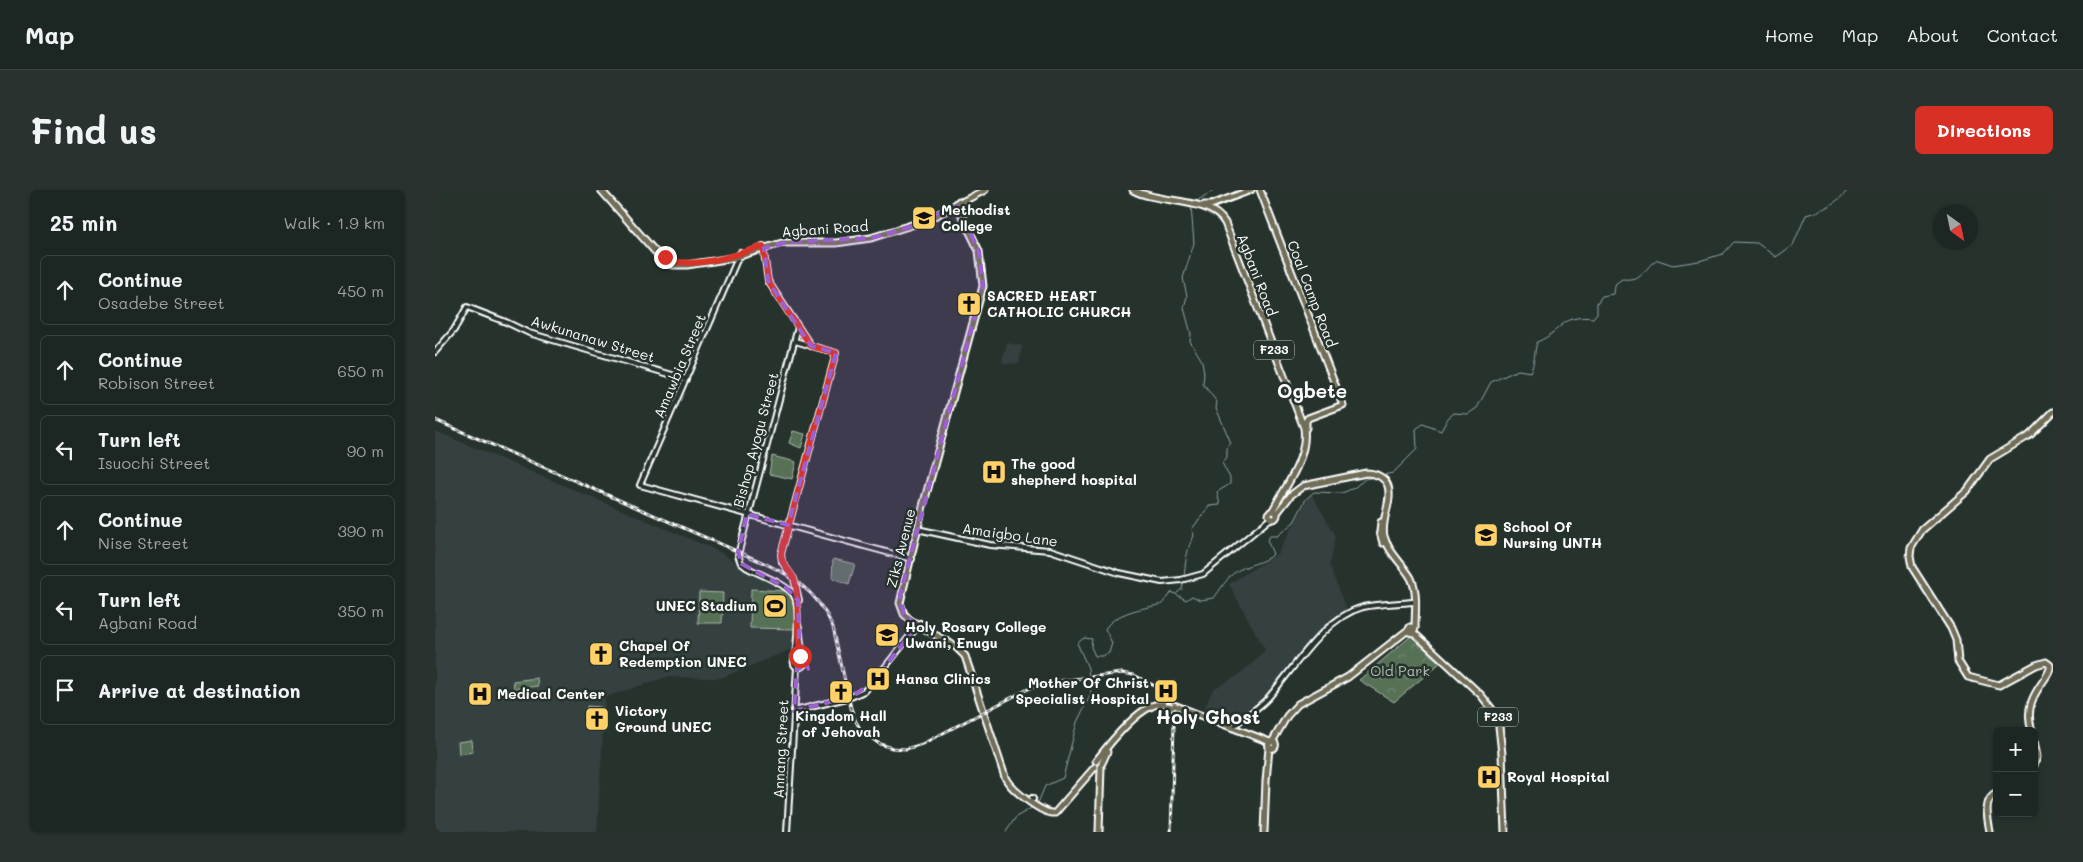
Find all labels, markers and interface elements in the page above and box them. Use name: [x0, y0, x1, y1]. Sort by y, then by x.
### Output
text: Map: [25, 19, 74, 50]
text: Home: [1765, 23, 1814, 47]
text: Map: [1842, 23, 1878, 47]
text: About: [1906, 23, 1959, 47]
text: Contact: [1987, 23, 2058, 47]
button: Directions: [1915, 106, 2053, 154]
text: Find us: [30, 107, 157, 153]
place label: Methodist College: [941, 200, 1010, 235]
school or university icon: Methodist College: [911, 205, 937, 231]
north arrow: [1933, 205, 1978, 250]
text: 25 min: [50, 209, 117, 236]
text: Walk · 1.9 km: [284, 212, 385, 233]
street label: Agbani Road: [781, 216, 869, 241]
street label: Agbani Road: [1233, 231, 1282, 319]
street label: Coal Camp Road: [1283, 238, 1342, 350]
route end: [654, 246, 677, 269]
text: Continue: [98, 267, 183, 292]
icon: ahead: [51, 276, 79, 304]
text: 450 m: [338, 280, 384, 301]
place label: SACRED HEART CATHOLIC CHURCH: [987, 286, 1132, 321]
church icon: SACRED HEART CATHOLIC CHURCH: [956, 291, 982, 317]
text: Osadebe Street: [98, 292, 225, 313]
street label: Awkunanaw Street: [529, 311, 657, 366]
street label: Amawbia Street: [649, 311, 710, 421]
road number: F233: [1254, 340, 1294, 360]
text: Continue: [98, 347, 183, 372]
icon: ahead: [51, 356, 79, 384]
text: 650 m: [337, 360, 384, 381]
street label: Bishop Ayogu Street: [728, 370, 783, 510]
text: Robison Street: [98, 372, 215, 393]
district label: Ogbete: [1277, 378, 1347, 403]
text: Turn left: [98, 427, 181, 452]
icon: left: [51, 436, 79, 464]
text: 90 m: [347, 440, 384, 461]
text: Isuochi Street: [98, 452, 210, 473]
place label: The good shepherd hospital: [1011, 454, 1137, 489]
hospital icon: The good shepherd hospital: [981, 459, 1007, 485]
street label: Ziks Avenue: [882, 506, 920, 589]
text: Continue: [98, 507, 183, 532]
icon: ahead: [51, 516, 79, 544]
place label: School Of Nursing UNTH: [1503, 517, 1602, 552]
street label: Amaigbo Lane: [961, 518, 1059, 551]
text: 390 m: [337, 520, 384, 541]
school or university icon: School Of Nursing UNTH: [1473, 522, 1499, 548]
text: Nise Street: [98, 532, 188, 553]
text: Turn left: [98, 587, 181, 612]
sports icon: UNEC Stadium: [762, 593, 788, 619]
icon: left: [51, 596, 79, 624]
place label: UNEC Stadium: [656, 596, 757, 615]
text: 350 m: [338, 600, 384, 621]
text: Agbani Road: [98, 612, 197, 633]
place label: Holy Rosary College Uwani, Enugu: [905, 617, 1046, 652]
school or university icon: Holy Rosary College Uwani, Enugu: [874, 622, 900, 648]
place label: Chapel Of Redemption UNEC: [619, 636, 747, 671]
church icon: Chapel Of Redemption UNEC: [588, 641, 614, 667]
route start: [789, 645, 812, 668]
park label: Old Park: [1370, 661, 1430, 680]
hospital icon: Hansa Clinics: [865, 666, 891, 692]
place label: Hansa Clinics: [895, 669, 991, 688]
place label: Mother Of Christ Specialist Hospital: [1016, 673, 1149, 708]
icon: arrive: [51, 676, 79, 704]
text: Arrive at destination: [98, 678, 301, 703]
hospital icon: Mother Of Christ Specialist Hospital: [1153, 678, 1179, 704]
church icon: Kingdom Hall of Jehovah: [828, 679, 854, 705]
hospital icon: Medical Center: [467, 681, 493, 707]
place label: Medical Center: [497, 684, 605, 703]
street label: Annang Street: [768, 699, 793, 799]
place label: Victory Ground UNEC: [615, 701, 711, 736]
district label: Holy Ghost: [1156, 704, 1260, 729]
church icon: Victory Ground UNEC: [584, 706, 610, 732]
place label: Kingdom Hall of Jehovah: [795, 706, 887, 741]
road number: F233: [1478, 708, 1518, 726]
map controls: [1993, 727, 2038, 817]
button: +: [1993, 727, 2038, 772]
hospital icon: Royal Hospital: [1476, 764, 1502, 790]
place label: Royal Hospital: [1507, 767, 1609, 786]
button: −: [1993, 772, 2038, 817]

